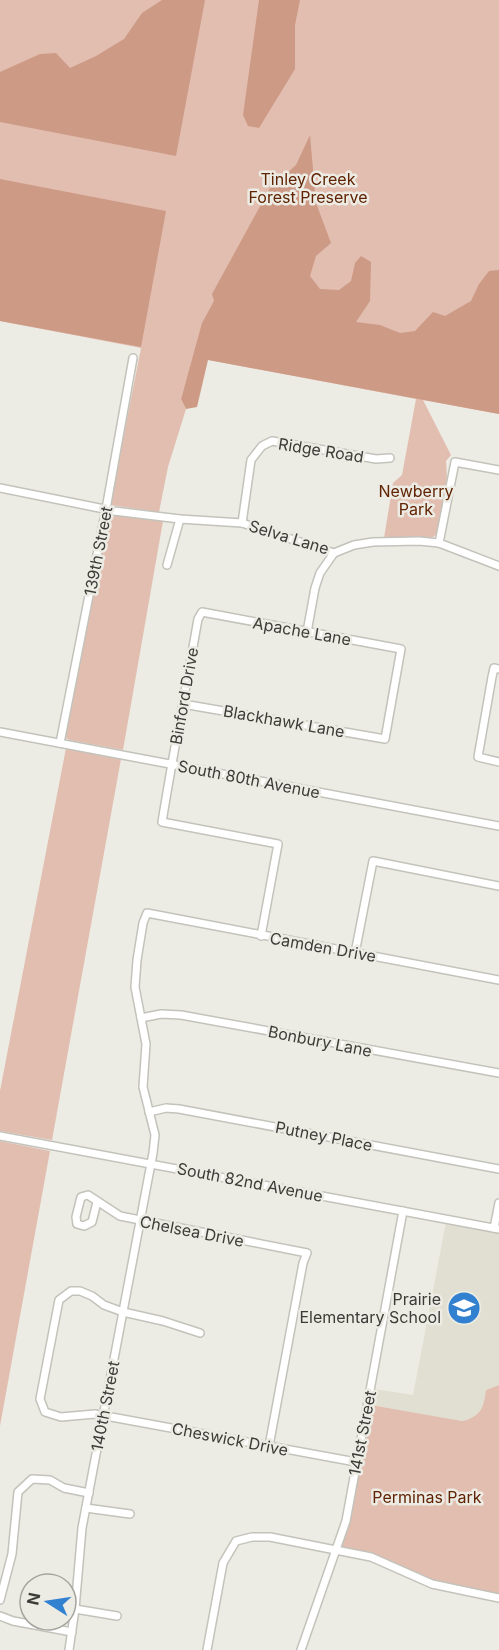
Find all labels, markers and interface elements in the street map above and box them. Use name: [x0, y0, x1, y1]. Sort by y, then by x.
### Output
park label: Tinley Creek Forest Preserve: [248, 169, 368, 207]
street label: Ridge Road: [277, 433, 365, 467]
park label: Newberry Park: [379, 481, 453, 519]
street label: 139th Street: [80, 504, 116, 598]
street label: Selva Lane: [247, 515, 331, 559]
street label: Apache Lane: [251, 613, 353, 649]
street label: Binford Drive: [166, 646, 202, 746]
street label: Blackhawk Lane: [222, 700, 346, 742]
street label: South 80th Avenue: [176, 755, 322, 803]
street label: Camden Drive: [268, 928, 378, 966]
street label: Bonbury Lane: [266, 1021, 374, 1061]
street label: Putney Place: [274, 1117, 374, 1155]
street label: South 82nd Avenue: [175, 1158, 325, 1206]
street label: Chelsea Drive: [138, 1211, 246, 1251]
place label: Prairie Elementary School: [299, 1289, 441, 1327]
school or university icon: Prairie Elementary School: [446, 1290, 482, 1326]
street label: 140th Street: [86, 1359, 124, 1453]
street label: 141st Street: [344, 1389, 380, 1477]
street label: Cheswick Drive: [170, 1418, 290, 1460]
park label: Perminas Park: [372, 1487, 482, 1507]
north arrow: [18, 1572, 78, 1632]
text: N: [22, 1591, 44, 1607]

